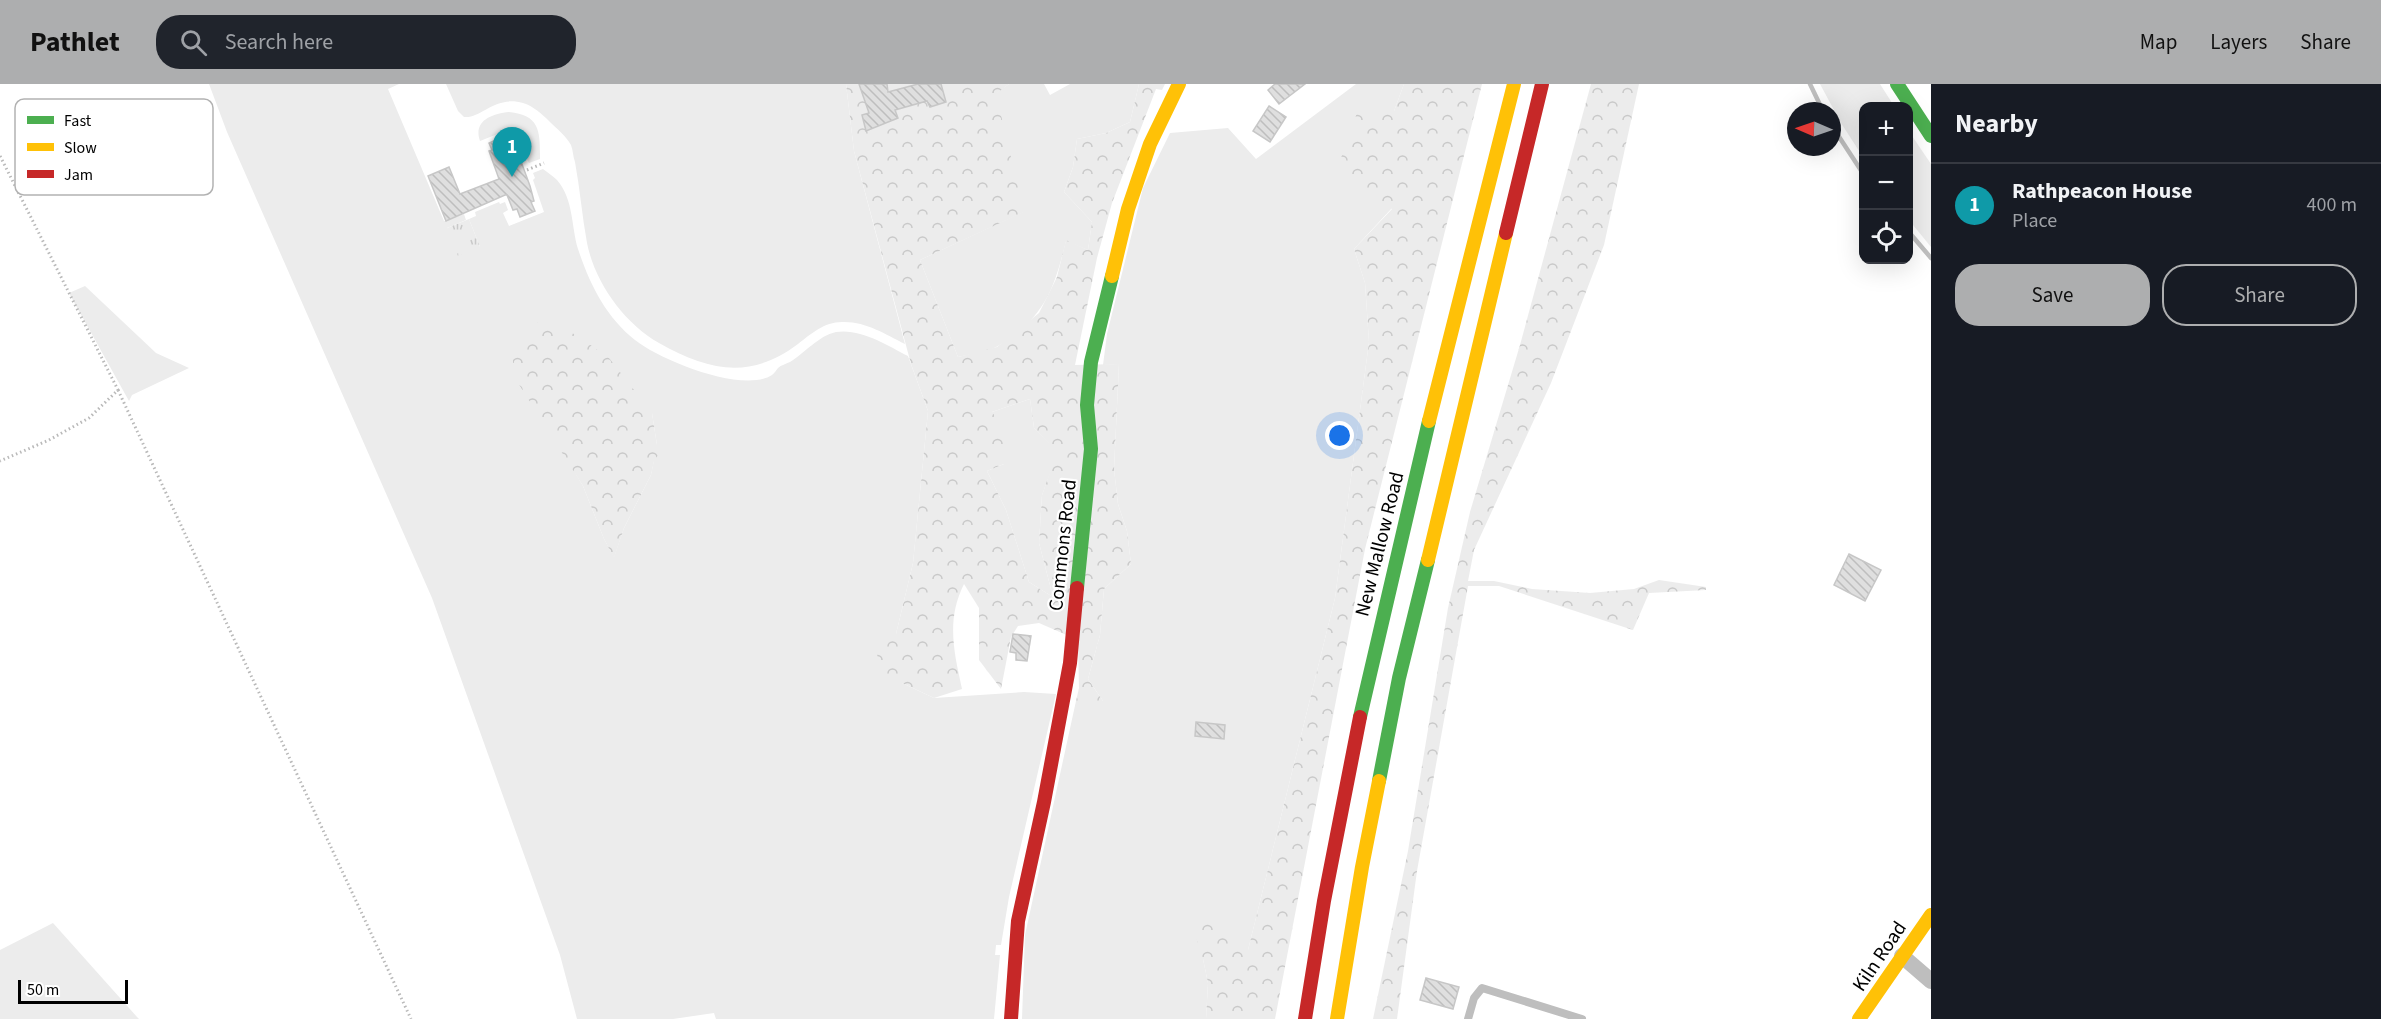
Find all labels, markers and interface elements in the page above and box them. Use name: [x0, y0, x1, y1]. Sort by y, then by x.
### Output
search box: [156, 15, 576, 69]
text: Pathlet: [30, 22, 120, 62]
icon: search: [177, 26, 210, 59]
text: Search here: [225, 26, 333, 58]
text: Map: [2140, 27, 2177, 57]
text: Layers: [2210, 27, 2267, 57]
text: Share: [2300, 27, 2351, 57]
legend: [15, 99, 213, 195]
north arrow: [1787, 102, 1841, 156]
map controls: [1859, 102, 1913, 264]
button: +: [1859, 102, 1913, 156]
text: Nearby: [1955, 105, 2038, 142]
text: Fast: [64, 110, 92, 132]
pin: 1: [492, 128, 532, 177]
text: Slow: [64, 137, 97, 159]
button: −: [1859, 156, 1913, 210]
text: Jam: [64, 164, 93, 186]
text: Rathpeacon House: [2012, 175, 2192, 207]
text: 1: [1969, 191, 1980, 219]
text: 400 m: [2307, 191, 2357, 219]
text: Place: [2012, 207, 2057, 235]
button: locate: [1859, 210, 1913, 264]
button: Save: [1955, 264, 2150, 326]
button: Share: [2162, 264, 2357, 326]
your location: [1325, 421, 1354, 450]
street label: New Mallow Road: [1348, 469, 1411, 620]
street label: Commons Road: [1042, 478, 1084, 612]
street label: Kiln Road: [1846, 916, 1914, 997]
scale bar: [18, 977, 128, 1004]
text: 50 m: [27, 979, 59, 1001]

